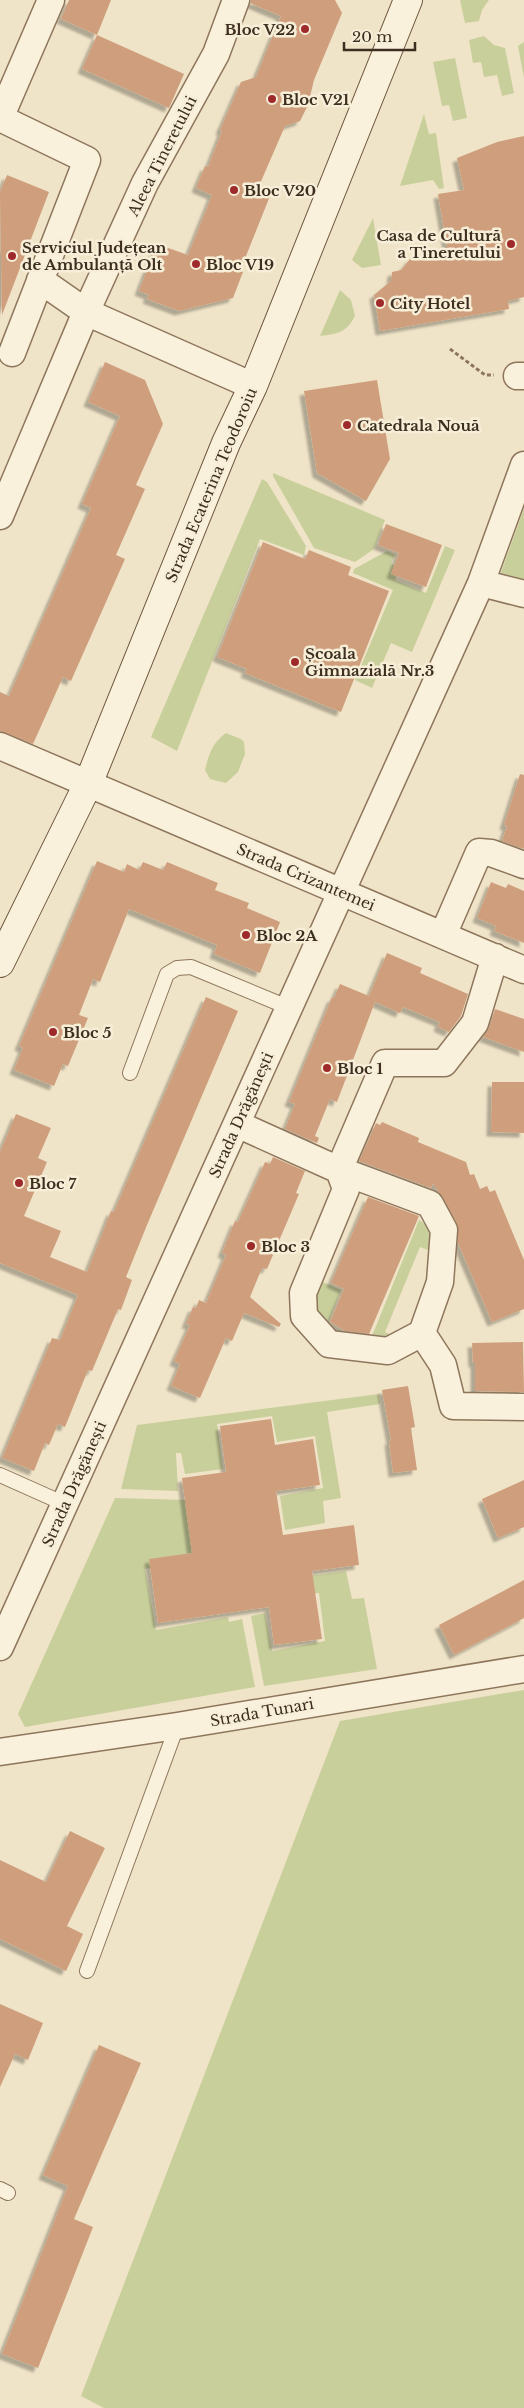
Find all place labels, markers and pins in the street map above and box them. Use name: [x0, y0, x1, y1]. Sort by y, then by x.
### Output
place label: Bloc V22: [224, 20, 295, 39]
marker: Bloc V22: [299, 23, 311, 35]
place label: Bloc V21: [282, 90, 350, 109]
marker: Bloc V21: [266, 93, 278, 105]
place label: Bloc V20: [244, 181, 316, 200]
marker: Bloc V20: [228, 184, 240, 196]
place label: Casa de Cultură a Tineretului: [377, 226, 502, 262]
place label: Serviciul Județean de Ambulanță Olt: [22, 238, 167, 274]
marker: Casa de Cultură a Tineretului: [505, 238, 517, 250]
marker: Serviciul Județean de Ambulanță Olt: [6, 250, 18, 262]
place label: Bloc V19: [206, 255, 274, 274]
marker: Bloc V19: [190, 258, 202, 270]
place label: City Hotel: [390, 294, 471, 313]
marker: City Hotel: [374, 297, 386, 309]
place label: Catedrala Nouă: [357, 416, 480, 435]
marker: Catedrala Nouă: [341, 419, 353, 431]
place label: Școala Gimnazială Nr.3: [305, 644, 434, 680]
marker: Școala Gimnazială Nr.3: [289, 656, 301, 668]
place label: Bloc 2A: [256, 926, 318, 945]
marker: Bloc 2A: [240, 929, 252, 941]
place label: Bloc 5: [63, 1023, 112, 1042]
marker: Bloc 5: [47, 1026, 59, 1038]
place label: Bloc 1: [337, 1059, 384, 1078]
marker: Bloc 1: [321, 1062, 333, 1074]
place label: Bloc 7: [29, 1174, 77, 1193]
marker: Bloc 7: [13, 1177, 25, 1189]
place label: Bloc 3: [261, 1237, 310, 1256]
marker: Bloc 3: [245, 1240, 257, 1252]

